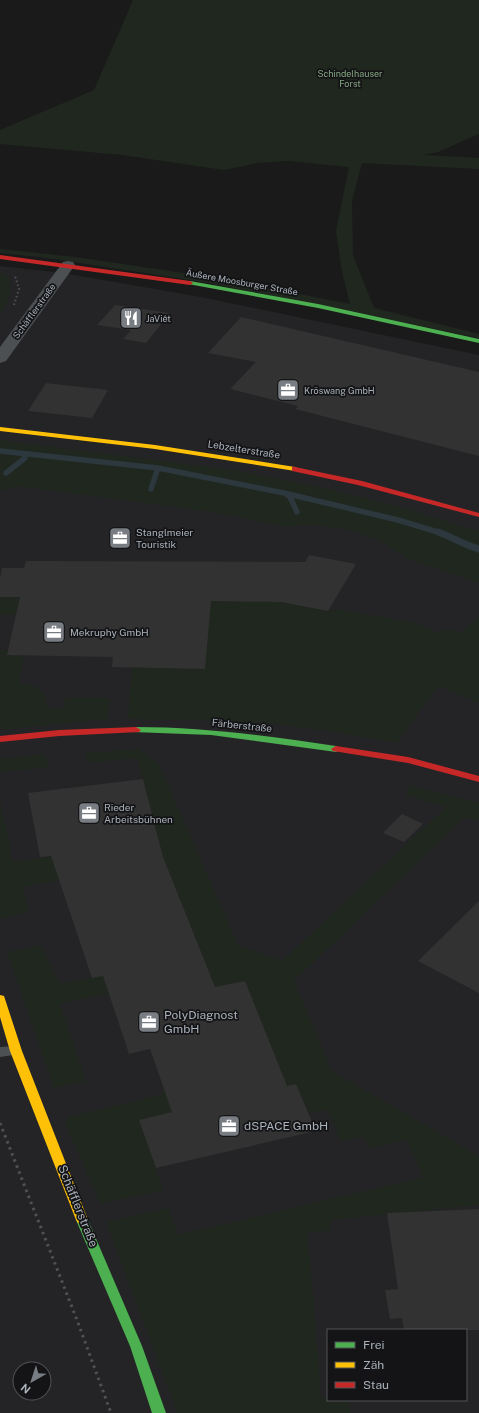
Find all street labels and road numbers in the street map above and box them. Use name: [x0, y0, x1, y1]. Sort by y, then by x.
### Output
street label: Äußere Moosburger Straße: [185, 267, 299, 297]
street label: Schäfflerstraße: [10, 281, 58, 341]
street label: Lebzelterstraße: [207, 437, 281, 461]
street label: Färberstraße: [211, 716, 273, 734]
street label: Schäfflerstraße: [55, 1163, 101, 1249]

